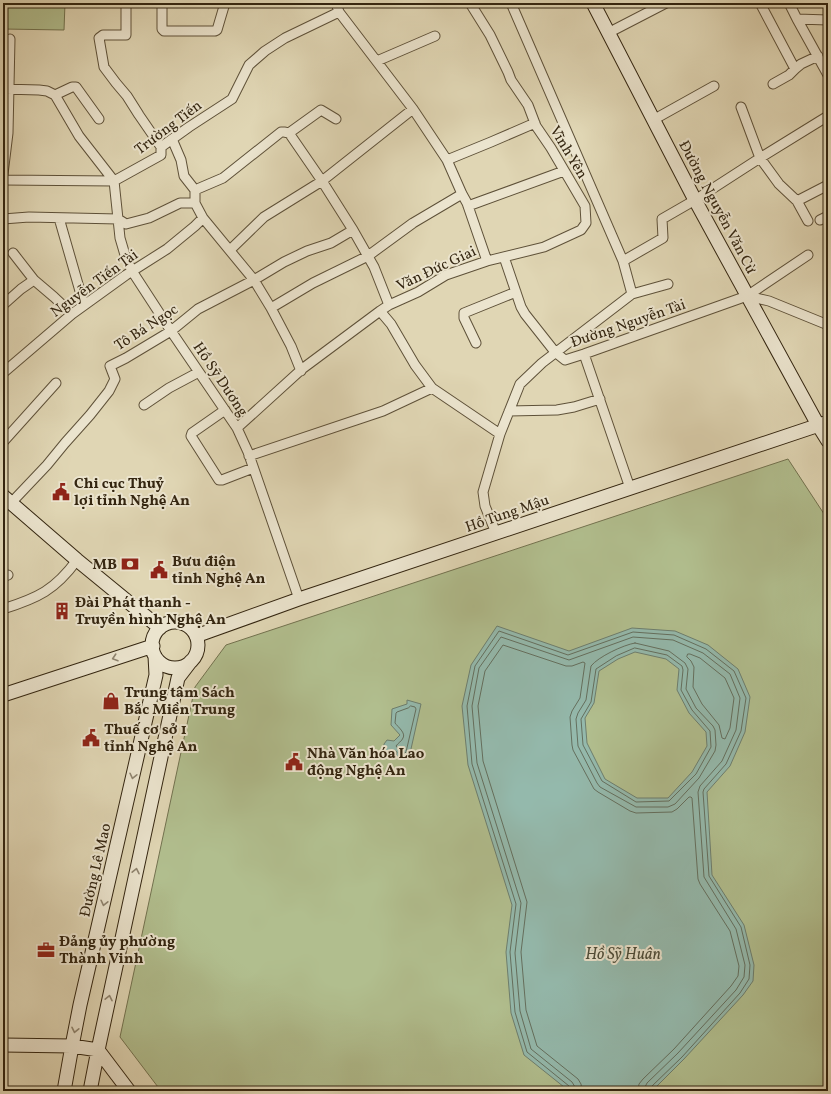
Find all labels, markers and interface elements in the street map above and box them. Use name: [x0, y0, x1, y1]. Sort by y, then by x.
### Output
street label: Trường Tiến: [131, 96, 207, 160]
street label: Vĩnh Yên: [544, 122, 592, 183]
street label: Đường Nguyễn Văn Cừ: [673, 137, 761, 278]
street label: Văn Đức Giai: [393, 242, 480, 297]
street label: Nguyễn Tiến Tài: [47, 245, 143, 323]
street label: Đường Nguyễn Tài: [568, 295, 689, 354]
street label: Tô Bá Ngọc: [111, 300, 183, 357]
street label: Hồ Sỹ Dương: [187, 338, 253, 422]
place label: Chi cục Thuỷ lợi tỉnh Nghệ An: [74, 474, 190, 512]
public building icon: Chi cục Thuỷ lợi tỉnh Nghệ An: [51, 482, 71, 502]
street label: Hồ Tùng Mậu: [463, 490, 552, 539]
place label: Bưu điện tỉnh Nghệ An: [172, 552, 266, 590]
bank icon: MB: [120, 554, 140, 574]
place label: MB: [92, 555, 117, 576]
public building icon: Bưu điện tỉnh Nghệ An: [149, 560, 169, 580]
place label: Đài Phát thanh - Truyền hình Nghệ An: [75, 593, 226, 631]
building icon: Đài Phát thanh - Truyền hình Nghệ An: [52, 601, 72, 621]
one-way arrow: [112, 653, 119, 662]
place label: Trung tâm Sách Bắc Miền Trung: [124, 683, 235, 721]
shop icon: Trung tâm Sách Bắc Miền Trung: [101, 691, 121, 711]
place label: Thuế cơ sở 1 tỉnh Nghệ An: [104, 720, 198, 758]
public building icon: Thuế cơ sở 1 tỉnh Nghệ An: [81, 728, 101, 748]
place label: Nhà Văn hóa Lao động Nghệ An: [307, 744, 425, 782]
public building icon: Nhà Văn hóa Lao động Nghệ An: [284, 752, 304, 772]
one-way arrow: [129, 773, 137, 779]
street label: Đường Lê Mao: [75, 821, 117, 919]
one-way arrow: [132, 868, 140, 874]
one-way arrow: [100, 900, 108, 906]
place label: Đảng ủy phường Thành Vinh: [59, 932, 175, 970]
office icon: Đảng ủy phường Thành Vinh: [36, 940, 56, 960]
water label: Hồ Sỹ Huân: [585, 944, 661, 966]
one-way arrow: [104, 995, 112, 1001]
one-way arrow: [71, 1027, 80, 1033]

